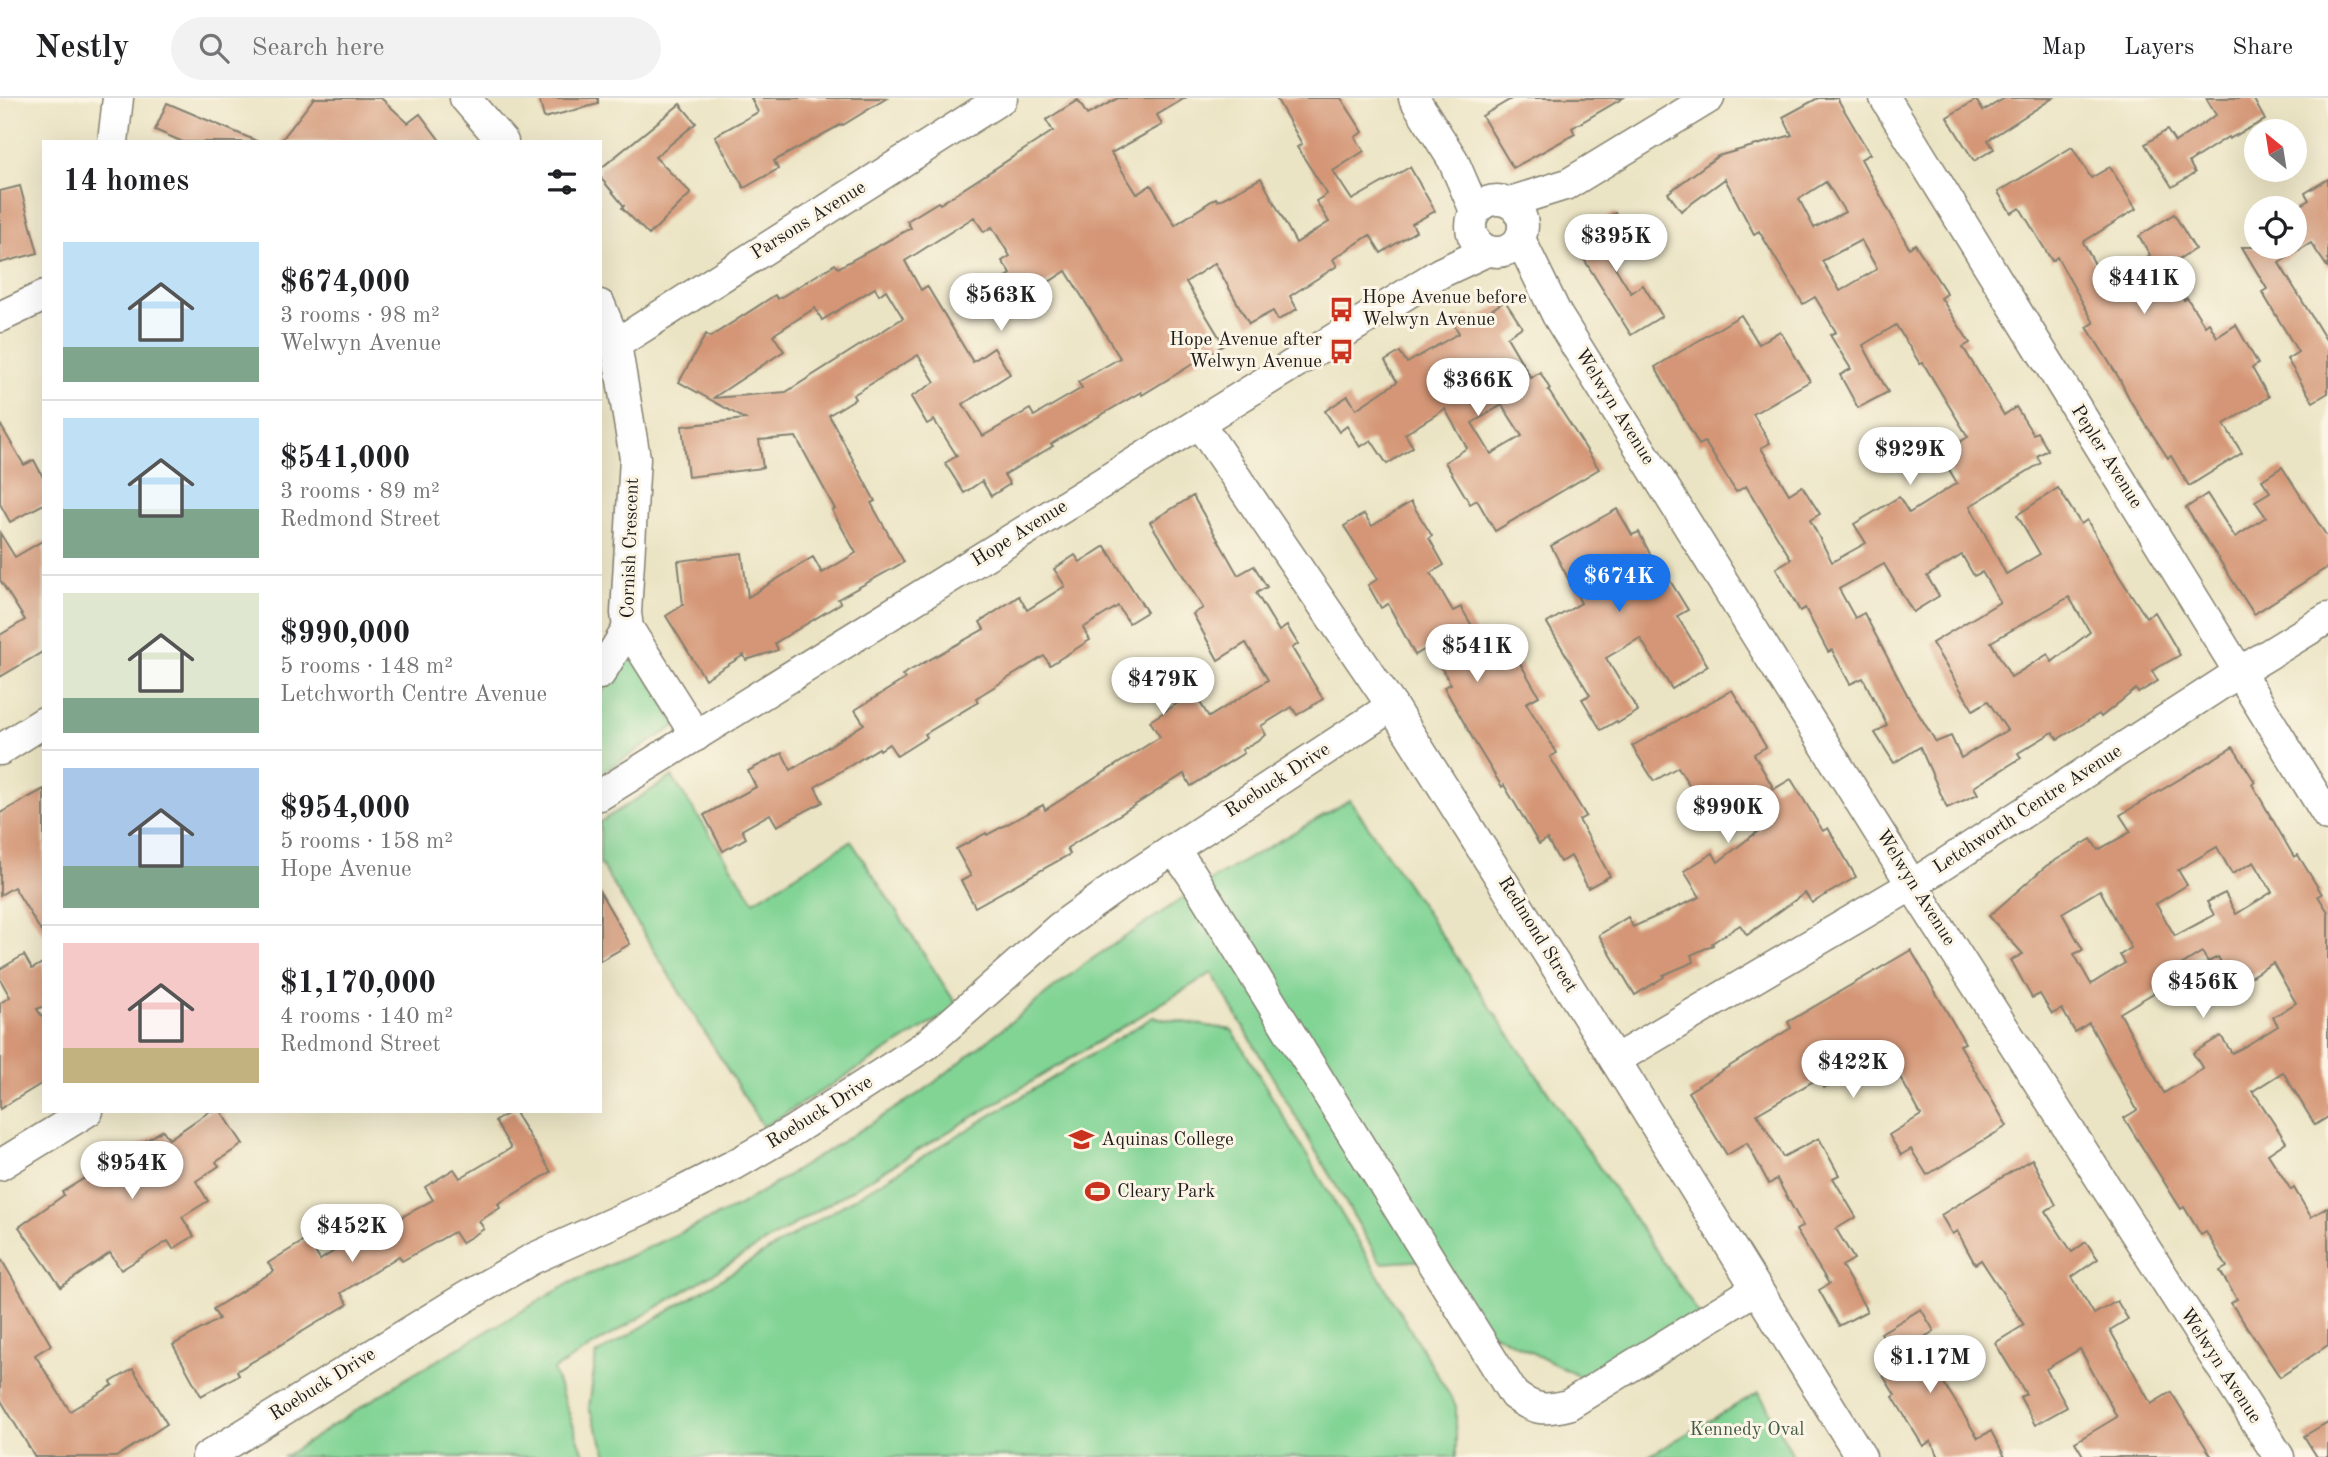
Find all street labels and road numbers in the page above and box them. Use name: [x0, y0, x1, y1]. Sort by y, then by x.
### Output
street label: Parsons Avenue: [748, 178, 870, 264]
street label: Welwyn Avenue: [1571, 346, 1657, 468]
street label: Pepler Avenue: [2067, 402, 2145, 512]
street label: Cornish Crescent: [619, 477, 643, 619]
street label: Hope Avenue: [969, 497, 1071, 571]
street label: Roebuck Drive: [1222, 740, 1334, 822]
street label: Letchworth Centre Avenue: [1930, 742, 2126, 878]
street label: Welwyn Avenue: [1872, 827, 1958, 949]
street label: Redmond Street: [1494, 874, 1580, 996]
street label: Roebuck Drive: [764, 1073, 876, 1153]
street label: Welwyn Avenue: [2176, 1305, 2264, 1427]
street label: Roebuck Drive: [267, 1345, 379, 1425]

